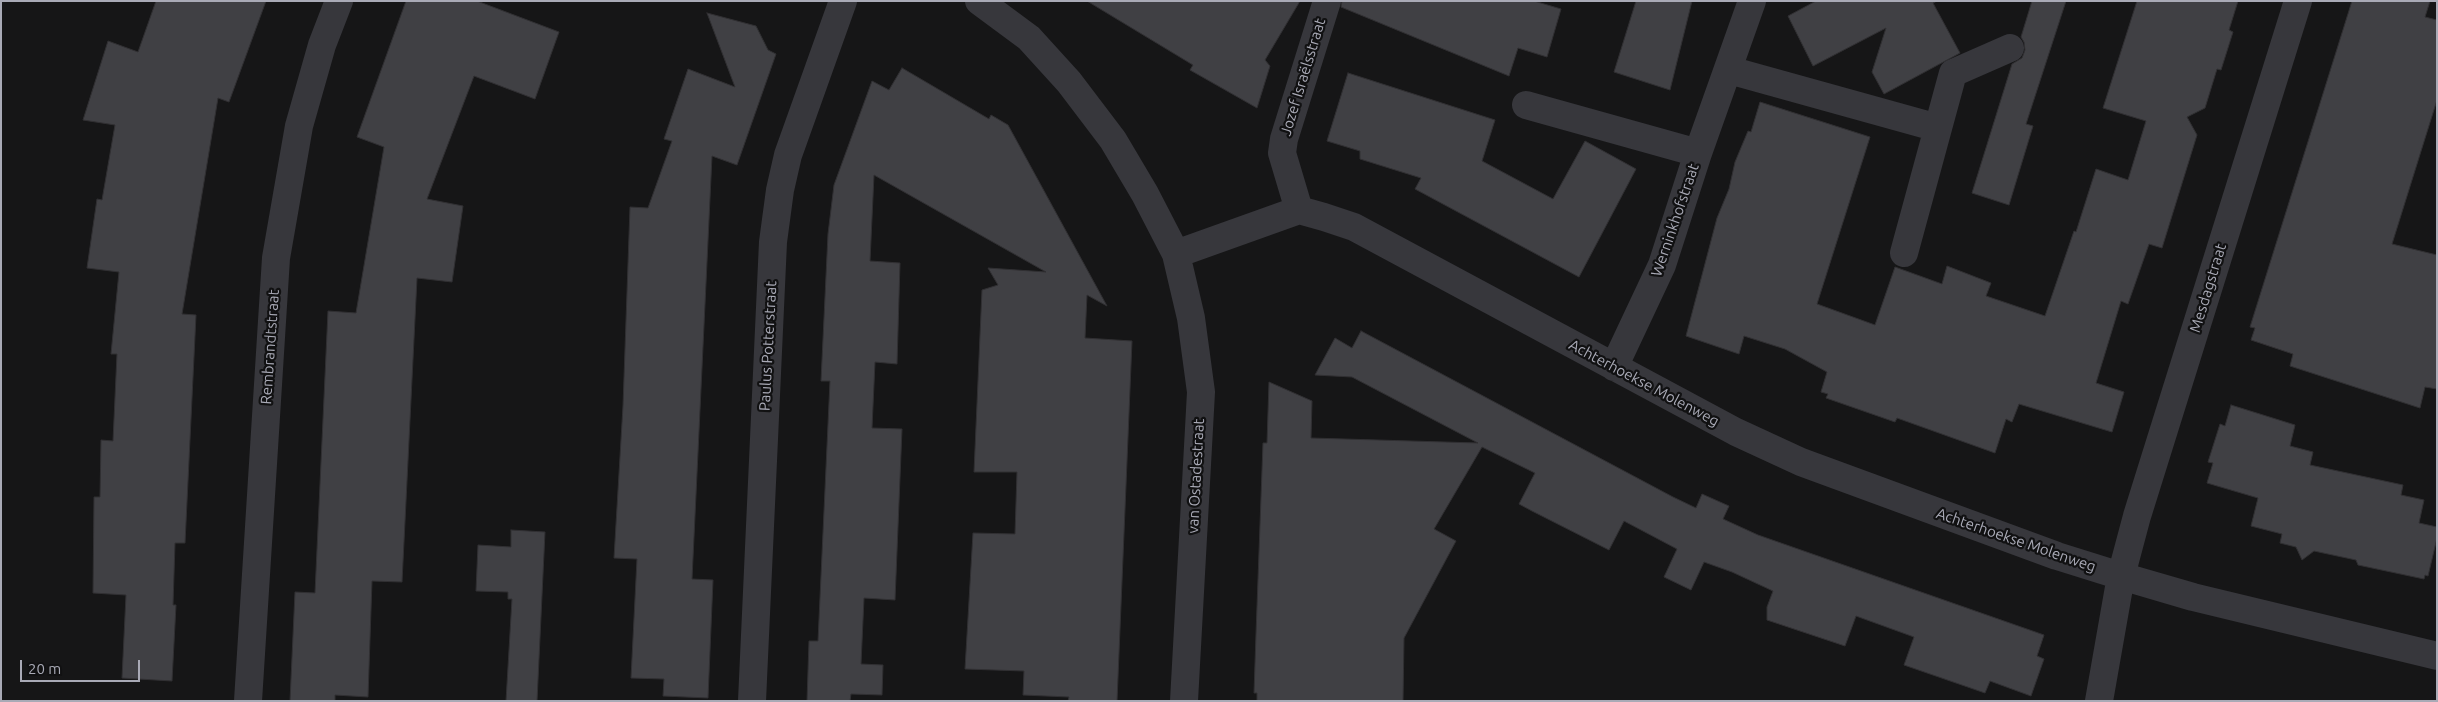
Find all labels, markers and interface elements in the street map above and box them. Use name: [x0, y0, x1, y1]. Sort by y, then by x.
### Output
street label: Jozef Israëlsstraat: [1277, 16, 1329, 138]
street label: Werninkhofstraat: [1647, 161, 1703, 279]
street label: Mesdagstraat: [2186, 241, 2230, 335]
street label: Paulus Potterstraat: [756, 280, 780, 412]
street label: Rembrandtstraat: [257, 289, 283, 405]
street label: Achterhoekse Molenweg: [1566, 336, 1722, 430]
street label: van Ostadestraat: [1184, 418, 1208, 534]
street label: Achterhoekse Molenweg: [1934, 504, 2098, 576]
scale bar: [22, 650, 142, 682]
text: 20 m: [28, 660, 61, 677]

